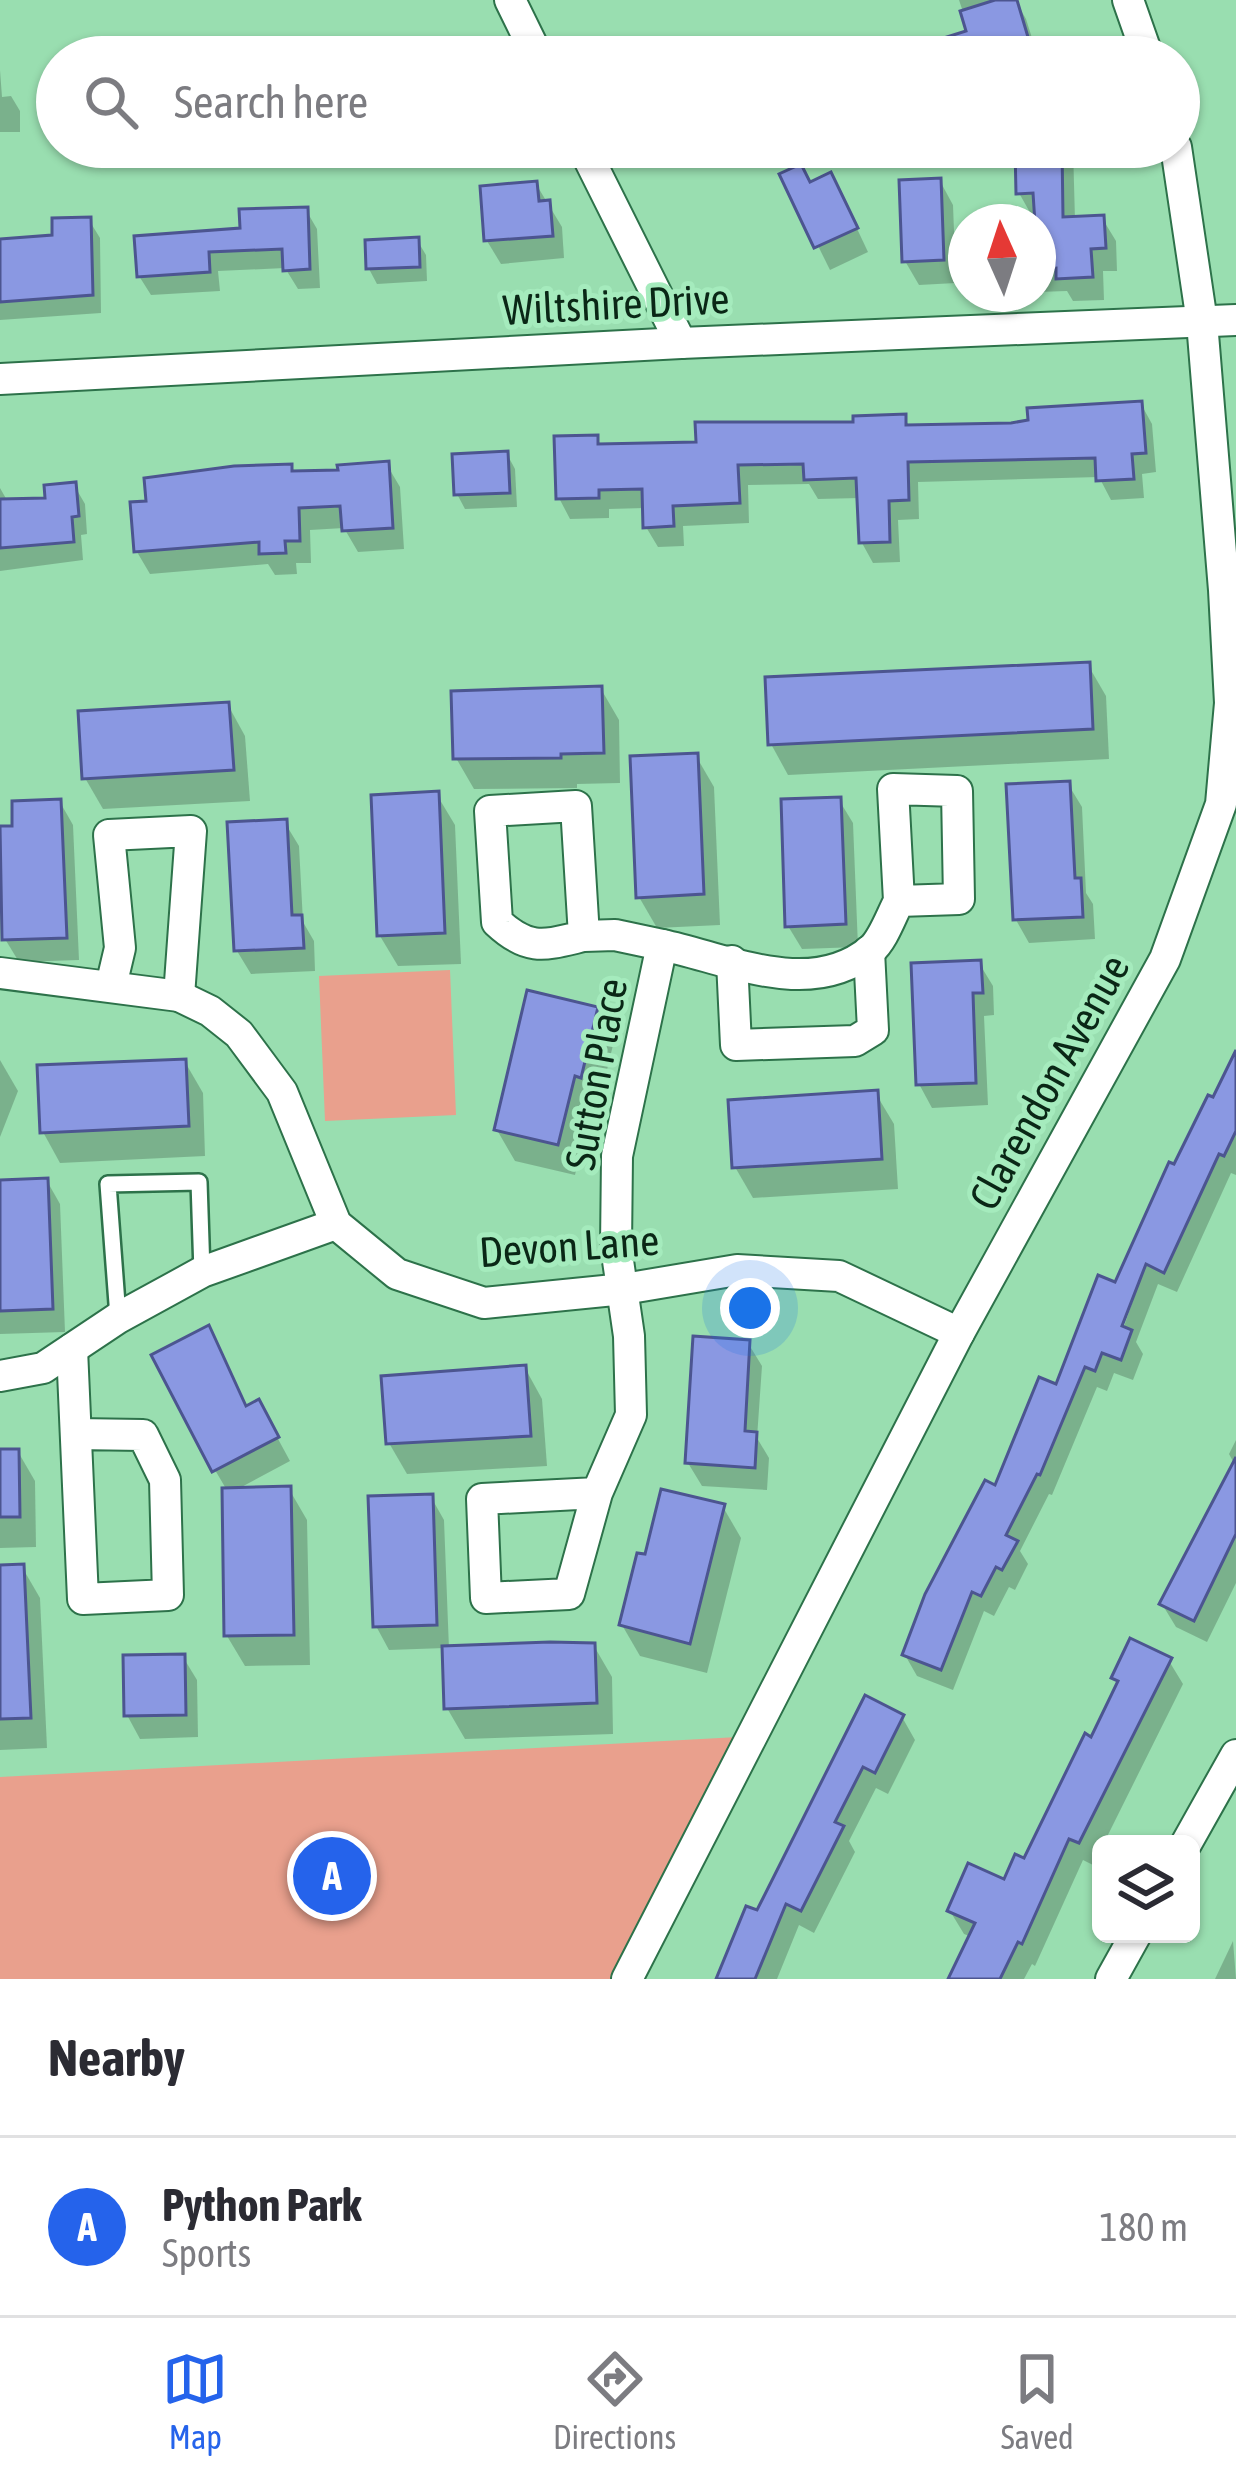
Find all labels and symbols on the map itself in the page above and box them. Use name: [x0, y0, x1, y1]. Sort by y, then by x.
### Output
north arrow: [948, 204, 1056, 312]
street label: Wiltshire Drive: [501, 274, 731, 334]
street label: Clarendon Avenue: [959, 946, 1139, 1218]
street label: Sutton Place: [556, 975, 636, 1173]
street label: Devon Lane: [477, 1216, 661, 1276]
your location: [720, 1278, 780, 1338]
pin: A: [293, 1831, 371, 1921]

